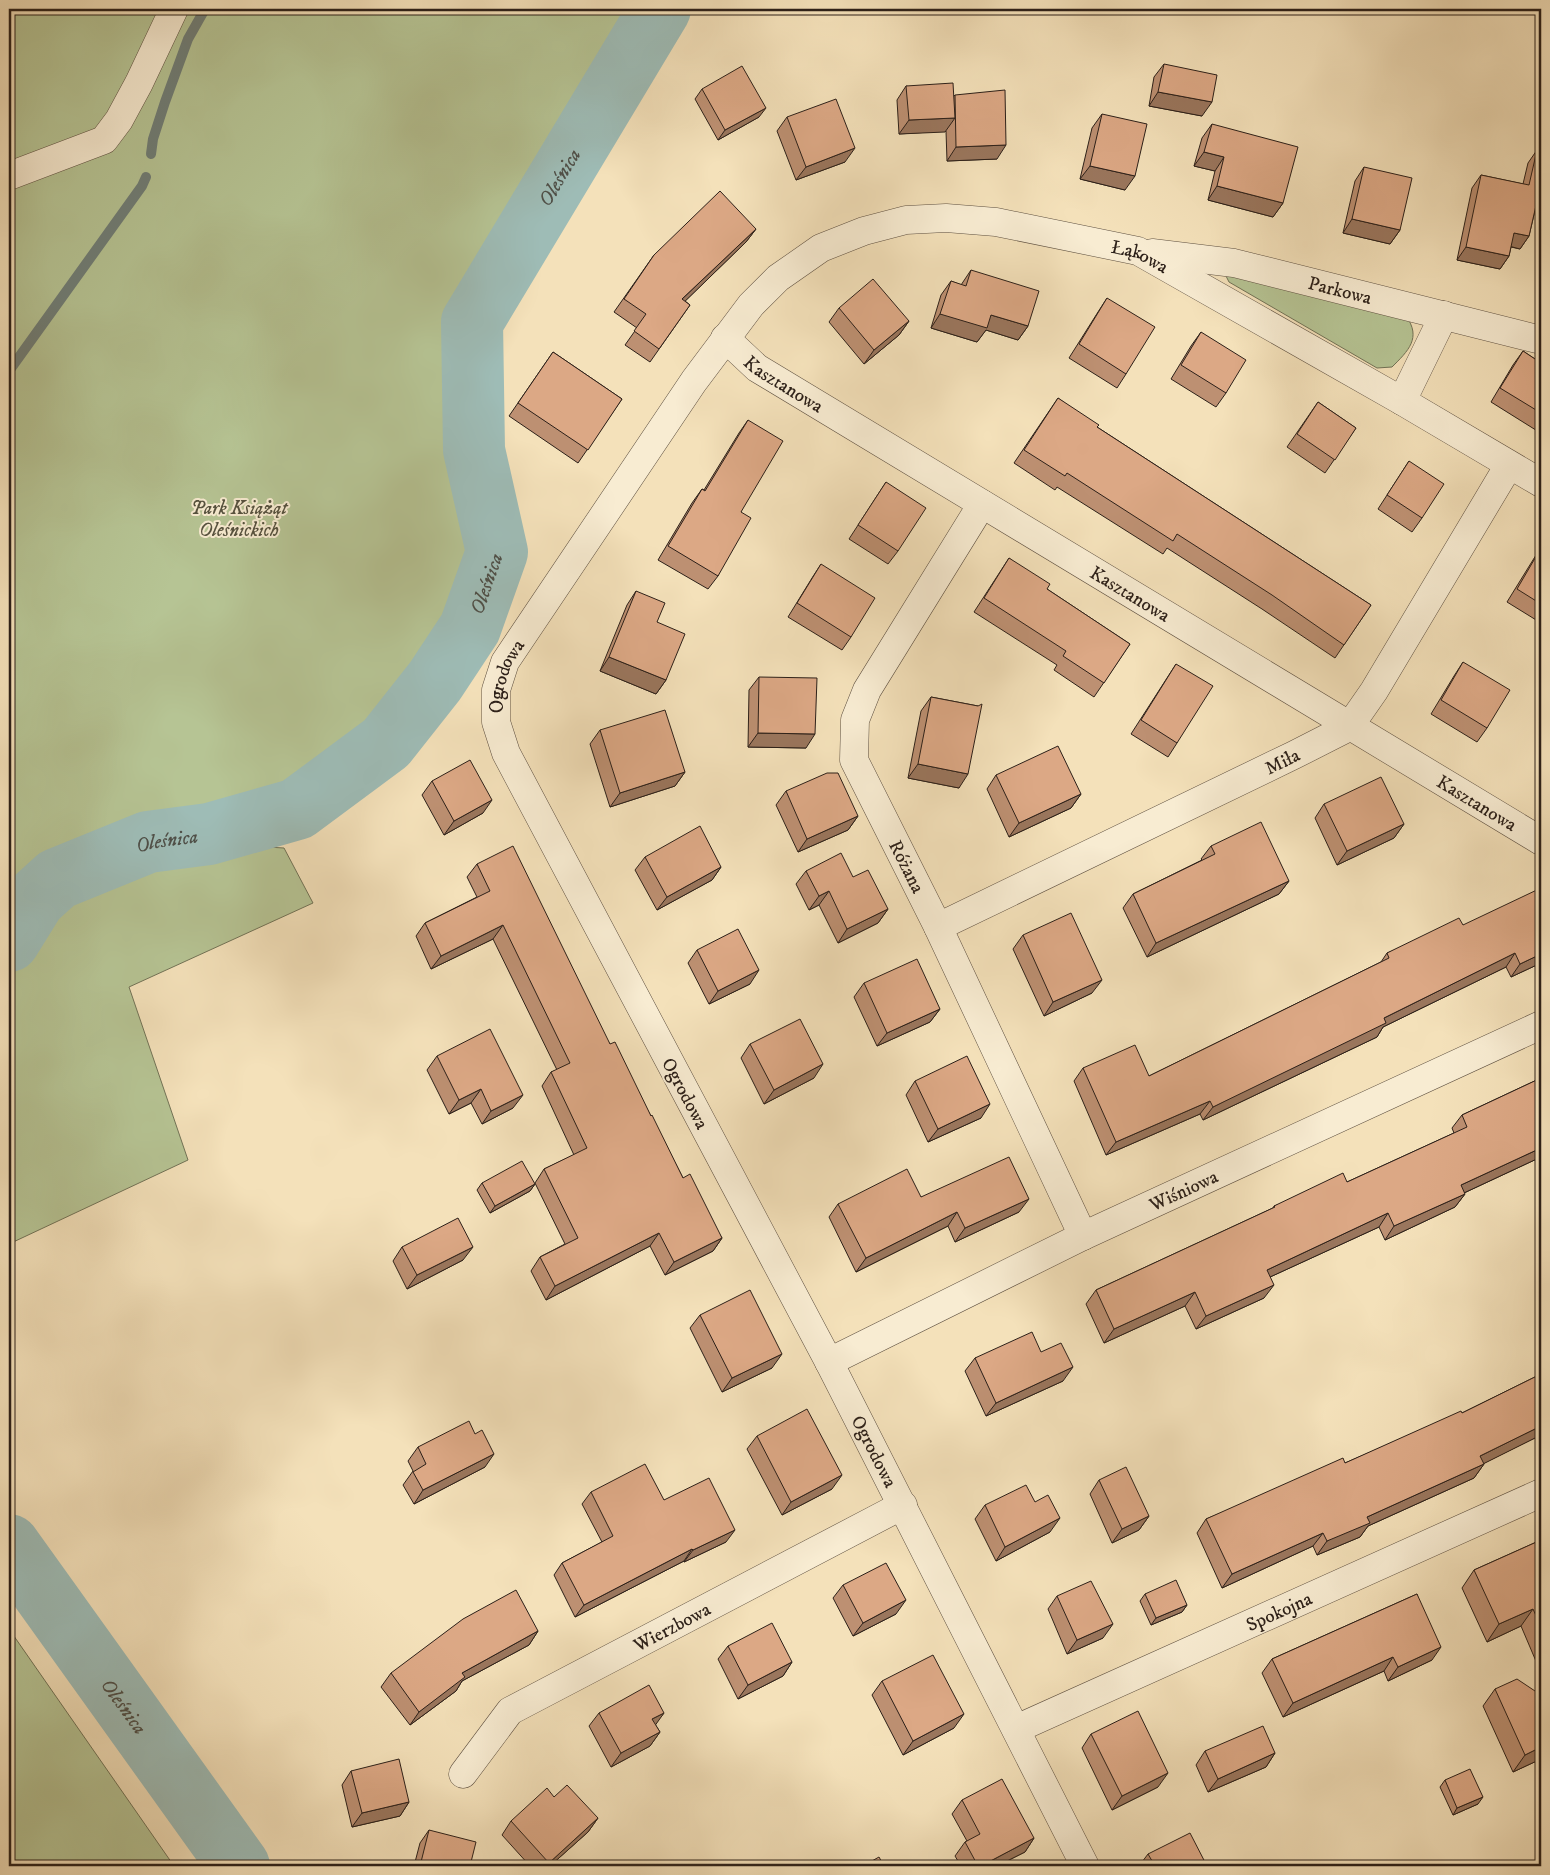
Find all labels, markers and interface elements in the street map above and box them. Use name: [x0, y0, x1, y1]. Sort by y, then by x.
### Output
water label: Oleśnica: [533, 144, 587, 211]
street label: Łąkowa: [1109, 236, 1172, 279]
street label: Parkowa: [1306, 272, 1374, 310]
street label: Kasztanowa: [738, 351, 827, 418]
park label: Park Książąt Oleśnickich: [191, 497, 289, 542]
water label: Oleśnica: [465, 550, 510, 618]
street label: Kasztanowa: [1085, 562, 1174, 628]
street label: Ogrodowa: [486, 635, 530, 713]
street label: Miła: [1261, 744, 1304, 780]
street label: Kasztanowa: [1432, 771, 1521, 837]
water label: Oleśnica: [132, 825, 200, 860]
street label: Różana: [883, 837, 929, 897]
street label: Ogrodowa: [656, 1054, 713, 1134]
street label: Wiśniowa: [1145, 1165, 1222, 1217]
street label: Ogrodowa: [846, 1412, 902, 1492]
street label: Spokojna: [1243, 1587, 1316, 1637]
street label: Wierzbowa: [629, 1598, 715, 1658]
water label: Oleśnica: [95, 1674, 152, 1740]

